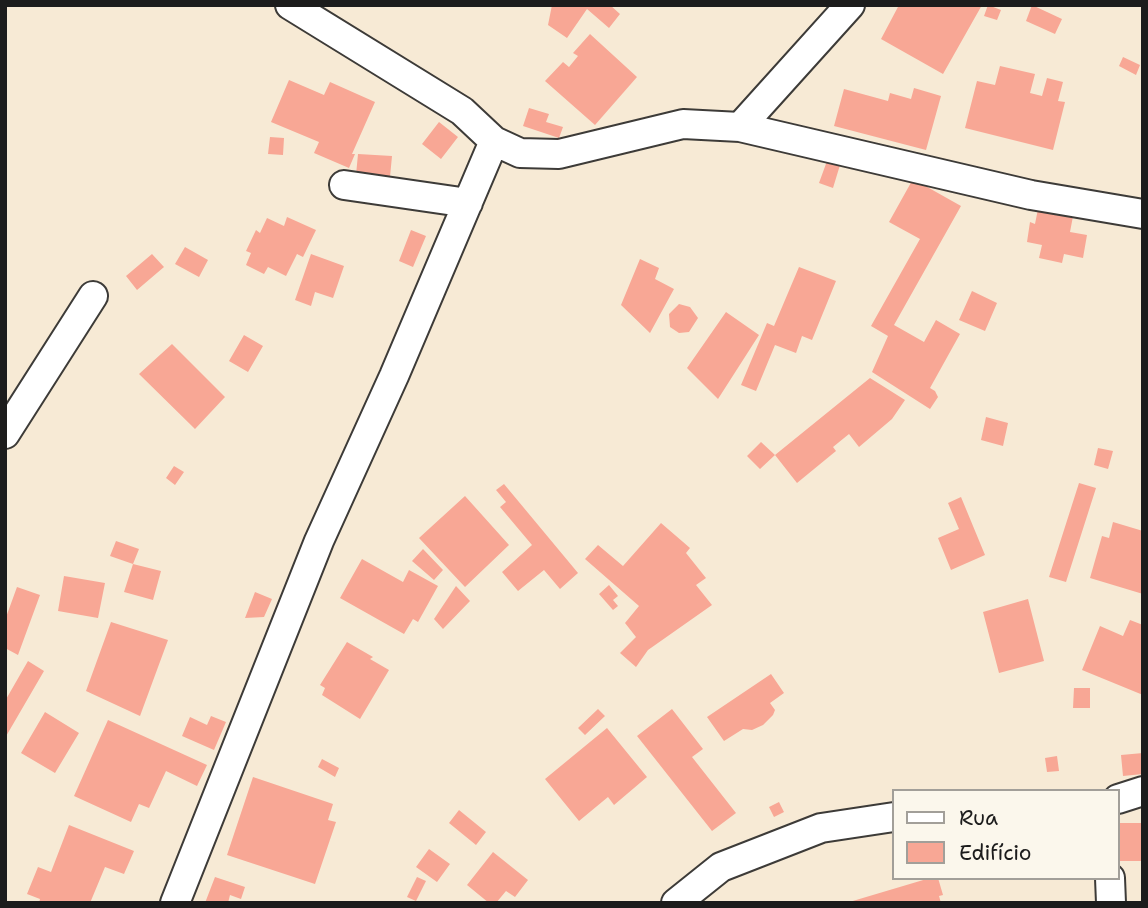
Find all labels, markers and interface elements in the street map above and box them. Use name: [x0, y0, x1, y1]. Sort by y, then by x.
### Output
legend: [892, 789, 1120, 880]
text: Rua: [959, 804, 998, 832]
text: Edifício: [959, 839, 1031, 867]

